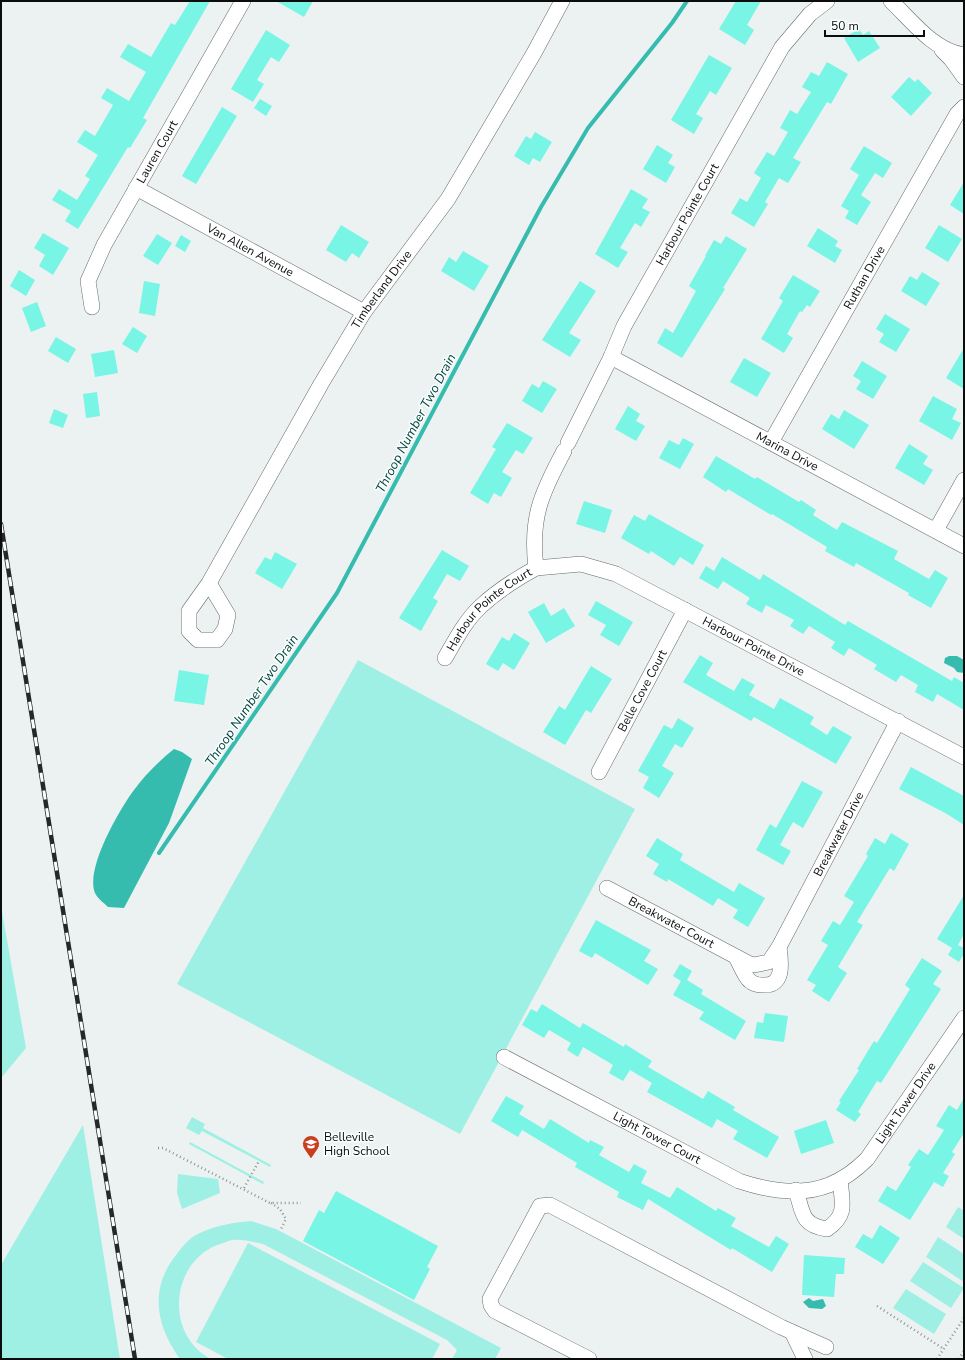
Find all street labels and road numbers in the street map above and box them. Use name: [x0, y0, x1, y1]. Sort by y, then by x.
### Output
street label: Lauren Court: [133, 117, 182, 186]
street label: Harbour Pointe Court: [652, 160, 723, 268]
street label: Van Allen Avenue: [203, 219, 297, 280]
street label: Ruthan Drive: [840, 243, 889, 312]
street label: Timberland Drive: [348, 247, 415, 332]
street label: Marina Drive: [753, 428, 821, 475]
street label: Harbour Pointe Court: [443, 564, 535, 654]
street label: Harbour Pointe Drive: [700, 613, 807, 680]
street label: Belle Cove Court: [614, 646, 671, 735]
street label: Breakwater Drive: [810, 789, 867, 879]
street label: Breakwater Court: [626, 893, 718, 952]
street label: Light Tower Drive: [872, 1059, 939, 1147]
street label: Light Tower Court: [610, 1108, 704, 1168]

